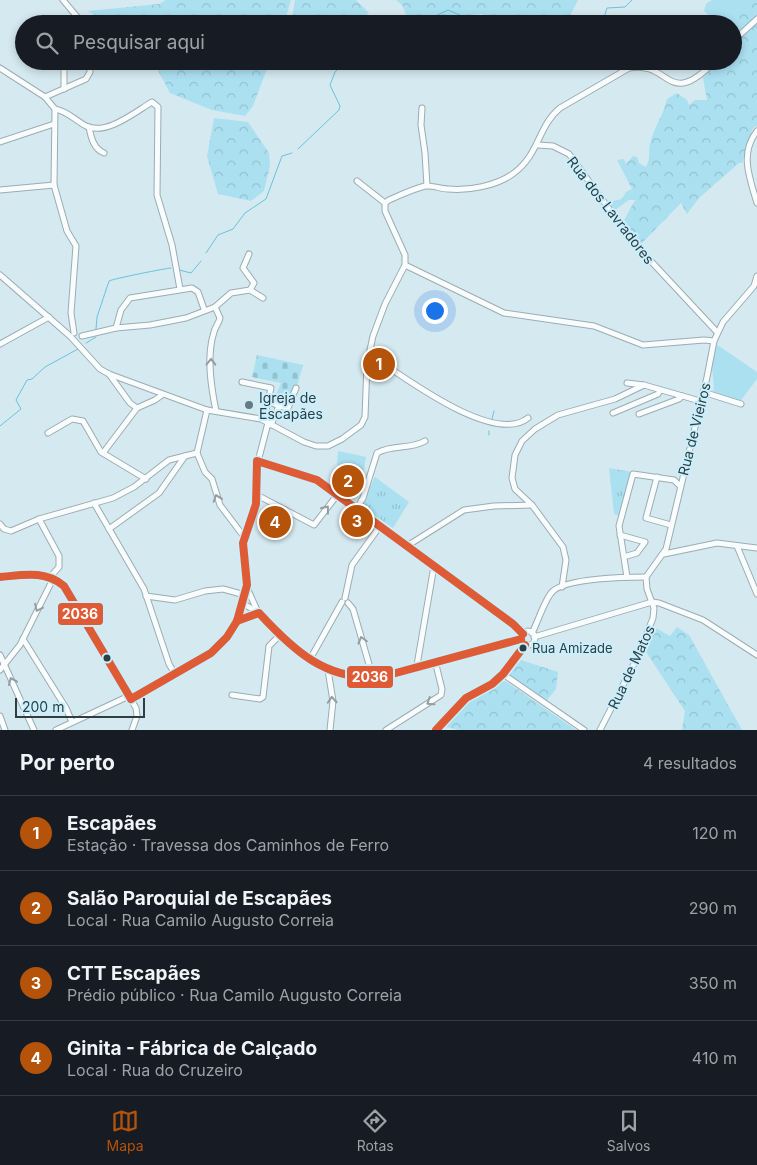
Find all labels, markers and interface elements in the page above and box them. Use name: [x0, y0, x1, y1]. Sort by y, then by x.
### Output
search box: [15, 15, 742, 70]
icon: search: [33, 29, 61, 57]
text: Pesquisar aqui: [73, 31, 205, 54]
street label: Rua dos Lavradores: [564, 153, 658, 267]
your location: [422, 298, 448, 324]
pin: 1: [363, 345, 395, 383]
one-way arrow: [206, 358, 216, 366]
street label: Rua de Vieiros: [674, 381, 714, 477]
place label: Igreja de Escapães: [259, 389, 323, 422]
marker: Igreja de Escapães: [243, 399, 255, 411]
pin: 2: [332, 462, 364, 500]
one-way arrow: [213, 494, 223, 503]
pin: 3: [341, 502, 373, 540]
pin: 4: [259, 503, 291, 541]
one-way arrow: [320, 506, 328, 515]
line badge: 2036: [57, 602, 104, 626]
one-way arrow: [34, 603, 45, 612]
text: 2036: [62, 605, 98, 622]
street label: Rua de Matos: [604, 622, 658, 712]
one-way arrow: [357, 635, 368, 644]
place label: Rua Amizade: [532, 640, 613, 656]
marker: Rua Amizade: [518, 643, 528, 653]
unlabelled marker: [102, 653, 112, 663]
line badge: 2036: [346, 665, 394, 689]
text: 2036: [352, 668, 388, 685]
one-way arrow: [8, 677, 19, 686]
scale bar: [15, 695, 145, 718]
one-way arrow: [326, 696, 337, 704]
one-way arrow: [426, 696, 436, 705]
text: 200 m: [22, 698, 64, 715]
text: Por perto: [20, 750, 115, 775]
text: 4 resultados: [643, 753, 737, 773]
text: Escapães: [67, 812, 157, 835]
text: 1: [33, 823, 39, 843]
text: 120 m: [692, 823, 737, 843]
text: Estação · Travessa dos Caminhos de Ferro: [67, 835, 389, 855]
text: Salão Paroquial de Escapães: [67, 887, 332, 910]
text: 2: [31, 898, 41, 918]
text: 290 m: [689, 898, 737, 918]
text: Local · Rua Camilo Augusto Correia: [67, 910, 334, 930]
text: CTT Escapães: [67, 962, 201, 985]
text: 3: [31, 973, 41, 993]
text: 350 m: [689, 973, 737, 993]
text: Prédio público · Rua Camilo Augusto Correia: [67, 985, 402, 1005]
text: Ginita - Fábrica de Calçado: [67, 1037, 317, 1060]
text: 4: [31, 1048, 41, 1068]
text: 410 m: [692, 1048, 737, 1068]
text: Local · Rua do Cruzeiro: [67, 1060, 243, 1080]
tab: Mapa: [107, 1107, 144, 1154]
tab: Rotas: [357, 1107, 394, 1154]
tab: Salvos: [607, 1107, 650, 1154]

